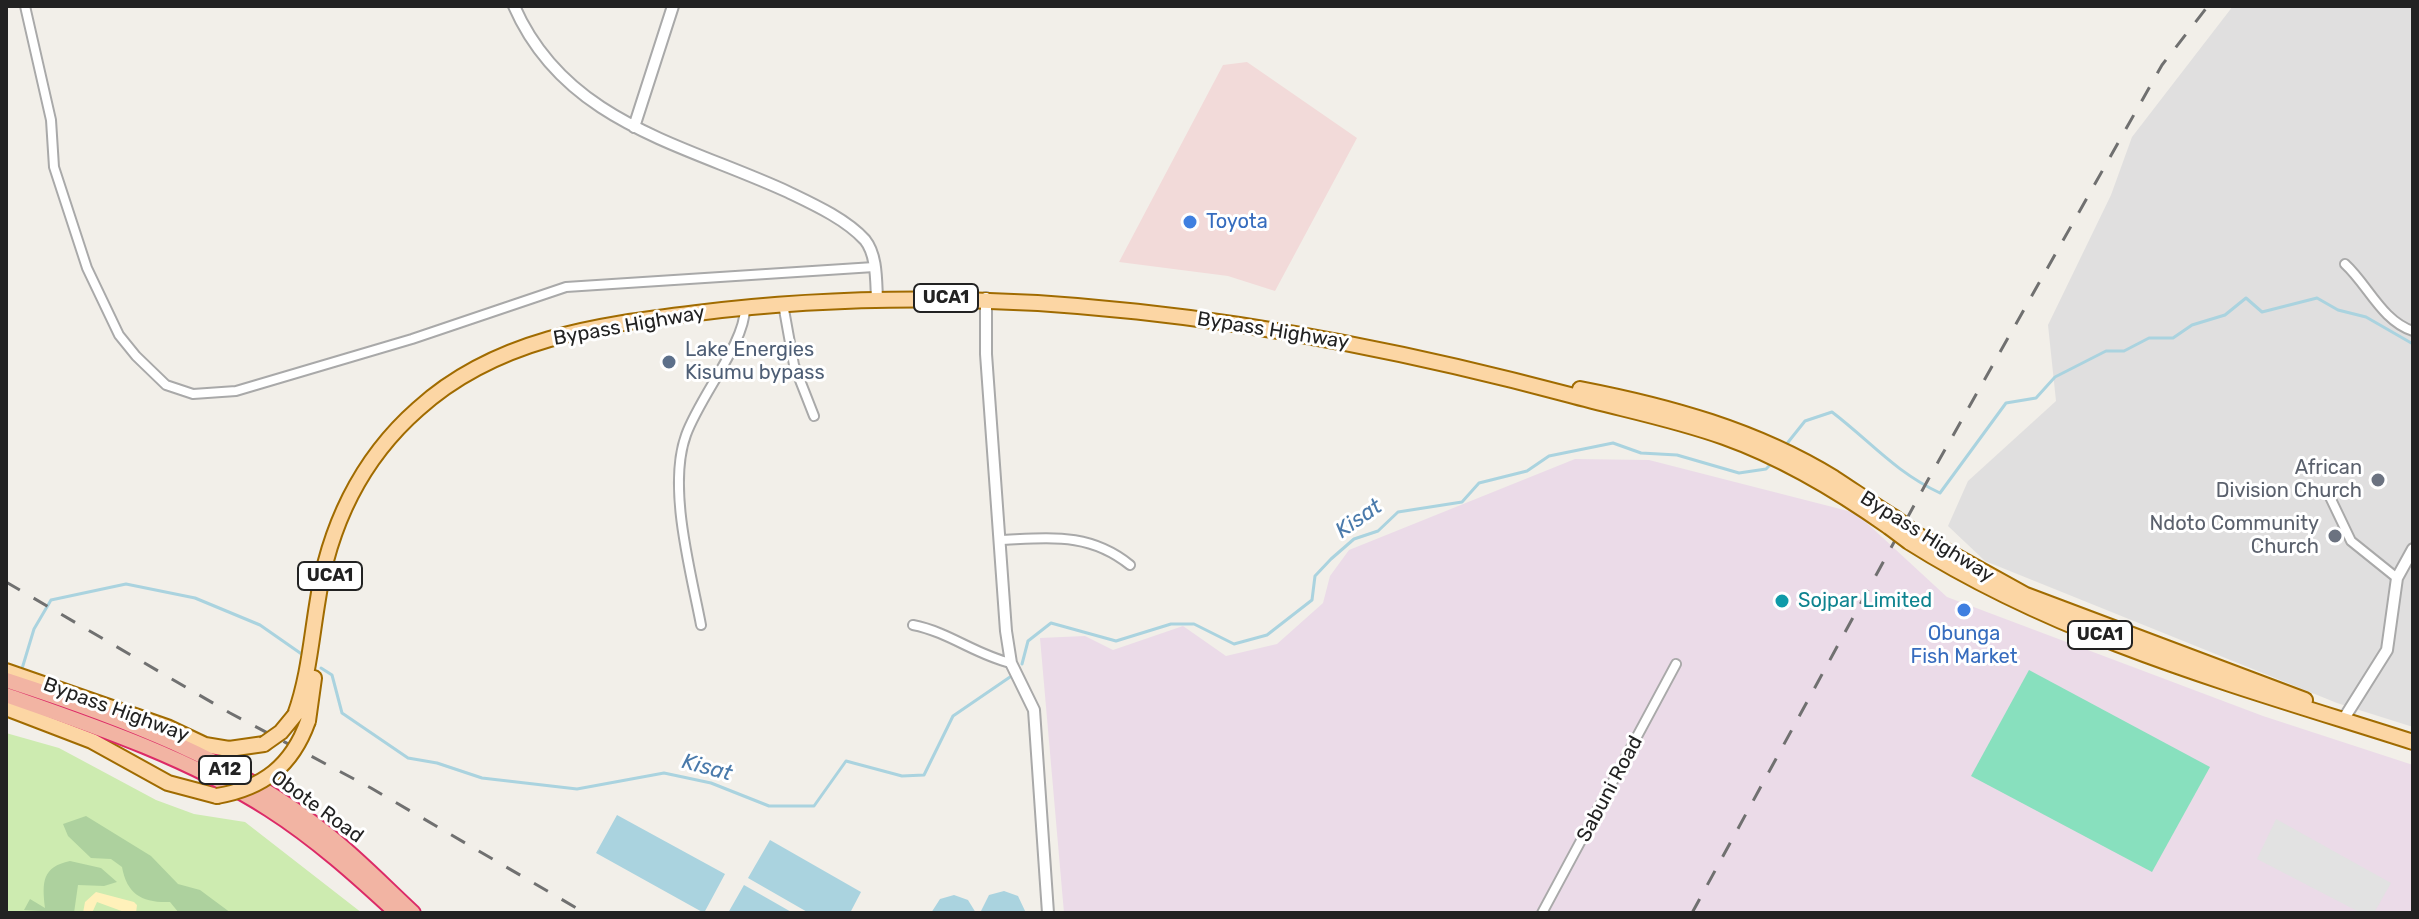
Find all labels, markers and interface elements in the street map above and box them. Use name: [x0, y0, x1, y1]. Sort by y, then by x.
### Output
place label: Toyota: [1206, 210, 1268, 234]
marker: Toyota: [1181, 213, 1199, 231]
road number: UCA1: [914, 284, 978, 312]
street label: Bypass Highway: [551, 301, 707, 351]
street label: Bypass Highway: [1195, 307, 1351, 355]
place label: Lake Energies Kisumu bypass: [685, 338, 825, 385]
marker: Lake Energies Kisumu bypass: [660, 353, 678, 371]
place label: African Division Church: [2216, 456, 2362, 503]
marker: African Division Church: [2369, 471, 2387, 489]
street label: Bypass Highway: [1856, 486, 1998, 588]
water label: Kisat: [1331, 494, 1387, 544]
place label: Ndoto Community Church: [2149, 512, 2319, 559]
marker: Ndoto Community Church: [2326, 527, 2344, 545]
road number: UCA1: [298, 562, 362, 590]
place label: Sojpar Limited: [1798, 589, 1932, 613]
marker: Sojpar Limited: [1773, 592, 1791, 610]
marker: Obunga Fish Market: [1955, 601, 1973, 619]
road number: UCA1: [2068, 621, 2132, 649]
place label: Obunga Fish Market: [1910, 622, 2018, 669]
street label: Bypass Highway: [40, 672, 192, 748]
street label: Sabuni Road: [1572, 732, 1648, 846]
water label: Kisat: [679, 749, 735, 787]
road number: A12: [199, 756, 251, 784]
street label: Obote Road: [266, 766, 368, 848]

